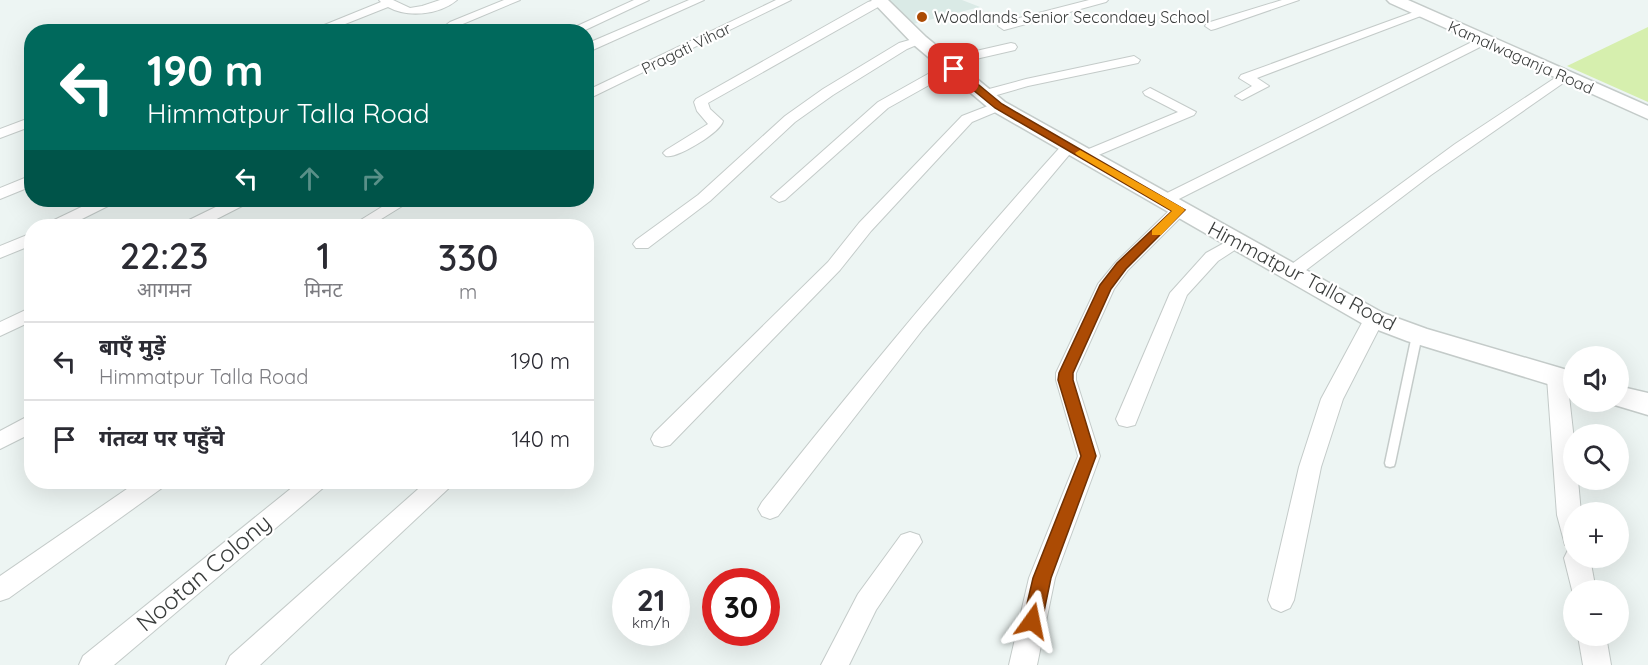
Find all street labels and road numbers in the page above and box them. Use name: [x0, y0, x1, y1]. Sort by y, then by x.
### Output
street label: Kamalwaganja Road: [1445, 16, 1597, 98]
street label: Pragati Vihar: [638, 18, 734, 78]
street label: Himmatpur Talla Road: [1204, 215, 1401, 336]
street label: Nootan Colony: [130, 507, 277, 637]

